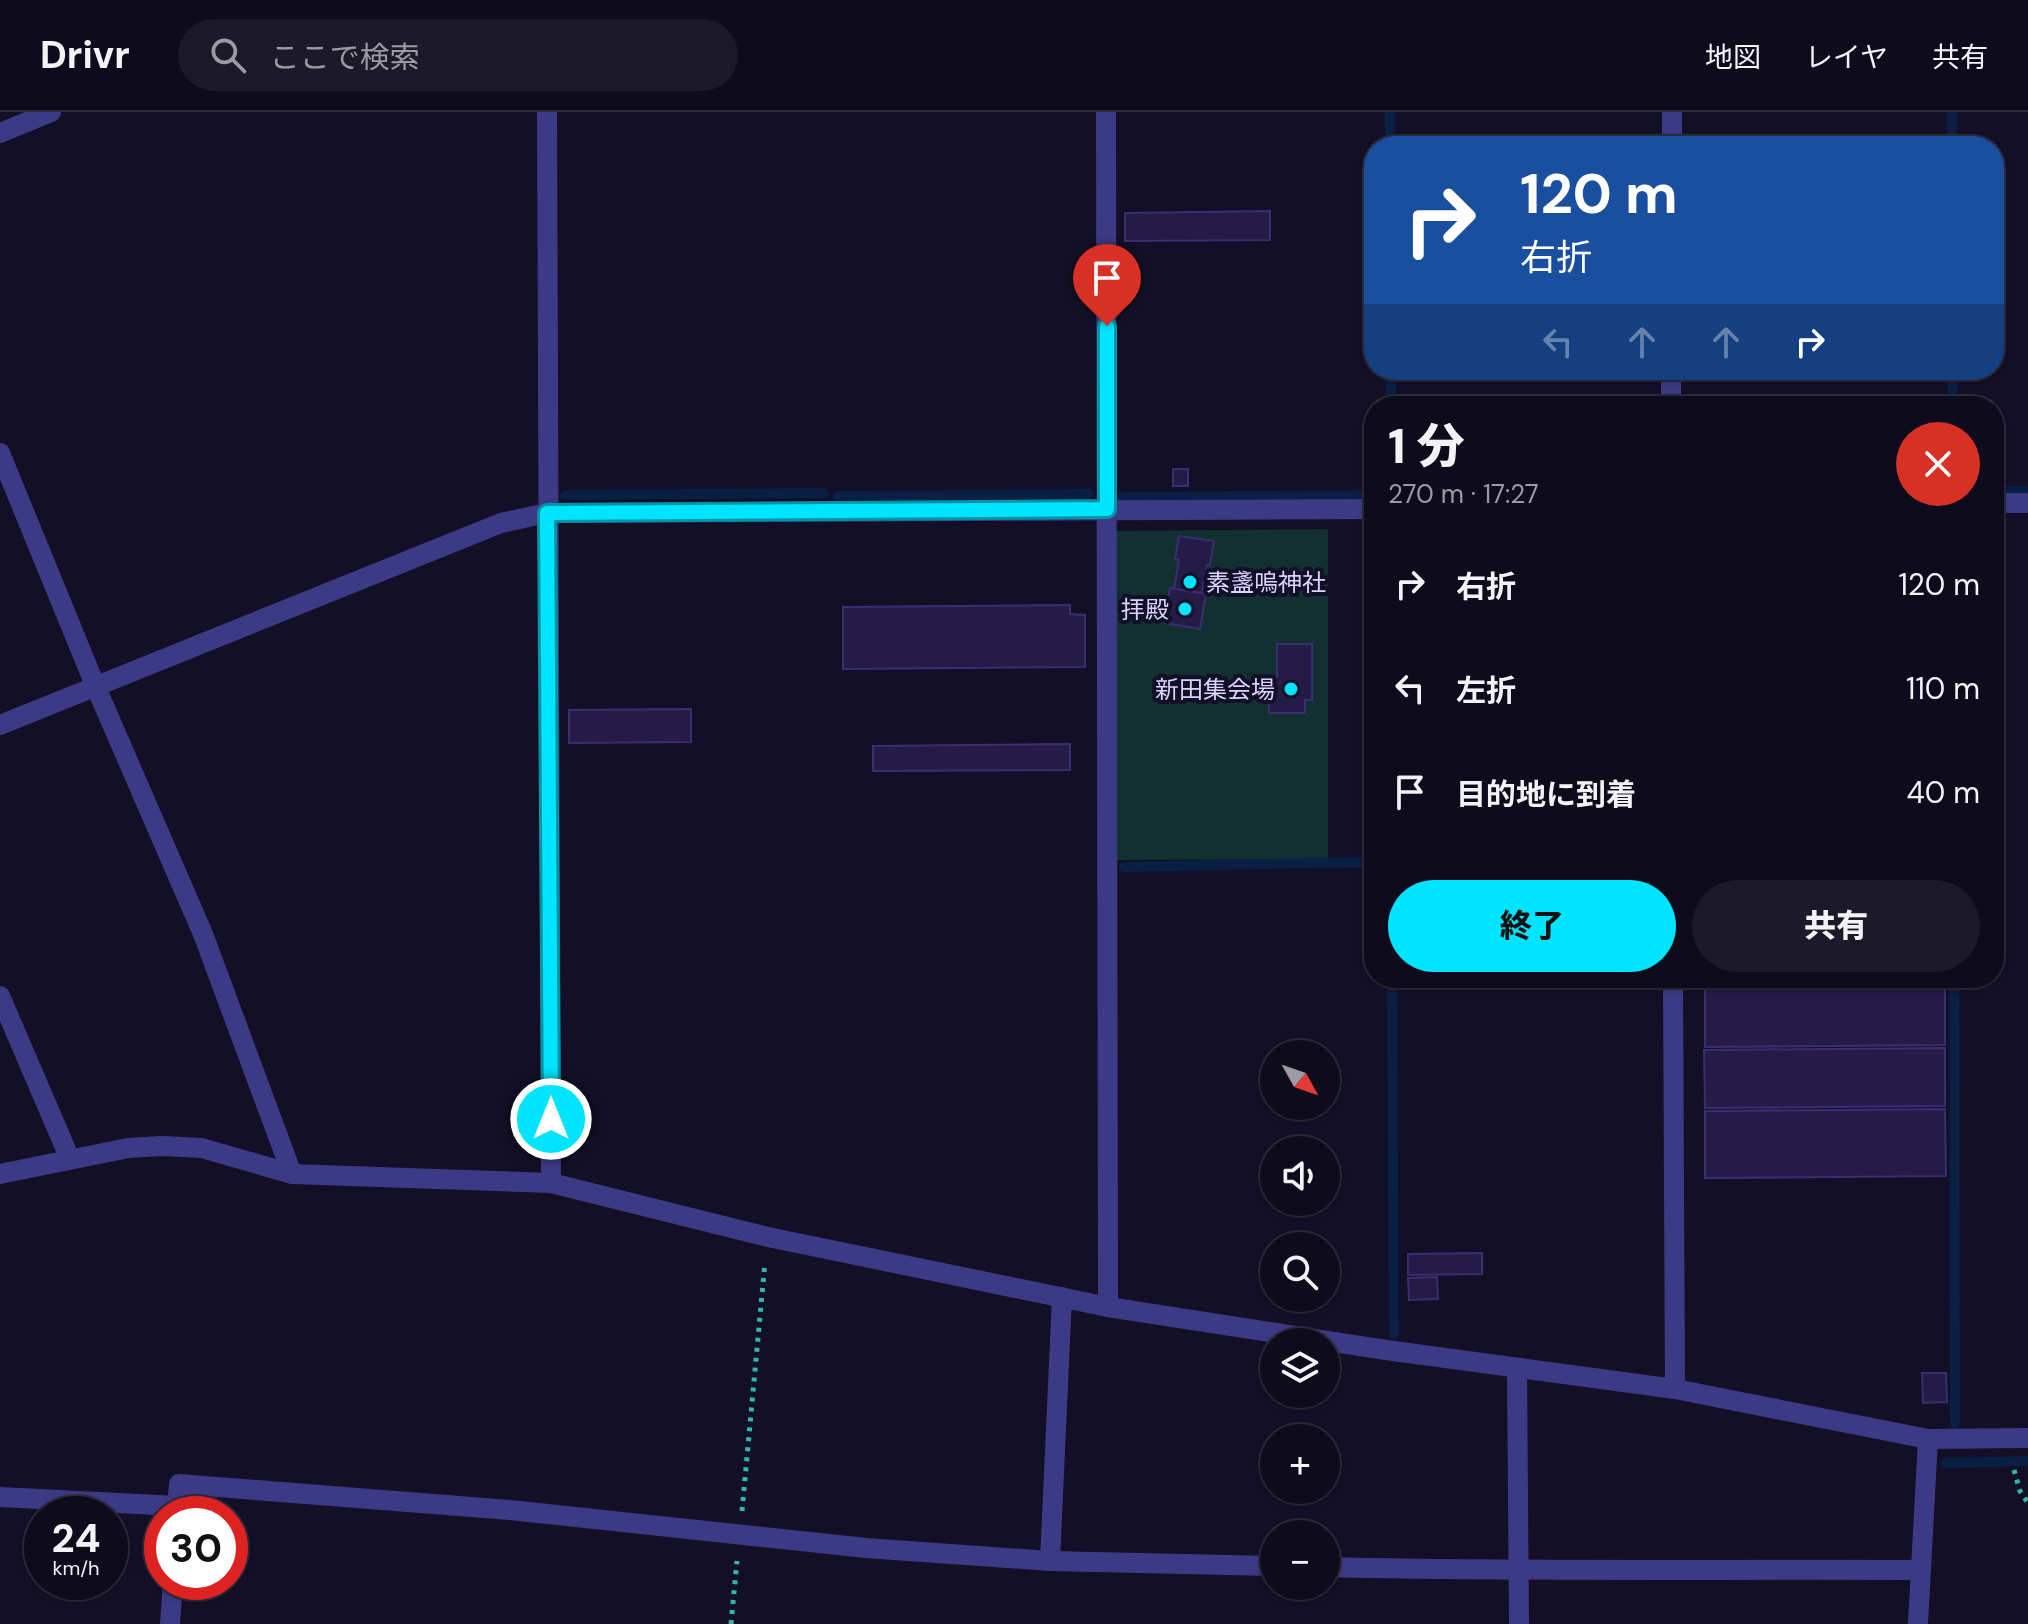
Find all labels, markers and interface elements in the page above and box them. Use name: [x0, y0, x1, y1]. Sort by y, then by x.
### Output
search box: [178, 19, 738, 91]
text: Drivr: [40, 30, 130, 80]
icon: search: [206, 33, 250, 77]
text: ここで検索: [270, 38, 420, 77]
text: 地図: [1705, 39, 1761, 76]
text: レイヤ: [1805, 39, 1888, 76]
text: 共有: [1932, 39, 1988, 76]
text: 120 m: [1520, 157, 1678, 230]
icon: right: [1388, 168, 1492, 272]
text: 右折: [1520, 234, 1592, 281]
pin: [1073, 244, 1141, 326]
icon: arrive: [1085, 256, 1129, 300]
icon: left: [1536, 320, 1580, 364]
icon: ahead: [1620, 320, 1664, 364]
icon: ahead: [1704, 320, 1748, 364]
icon: right: [1788, 320, 1832, 364]
text: 1 分: [1388, 415, 1465, 478]
button: close: [1896, 422, 1980, 506]
text: 270 m · 17:27: [1388, 477, 1539, 511]
icon: right: [1388, 562, 1432, 606]
text: 120 m: [1898, 565, 1980, 604]
place label: 素盞嗚神社: [1206, 567, 1326, 598]
text: 右折: [1456, 567, 1516, 606]
marker: 素盞嗚神社: [1181, 573, 1199, 591]
place label: 拝殿: [1121, 594, 1169, 625]
marker: 拝殿: [1176, 600, 1194, 618]
icon: left: [1388, 666, 1432, 710]
text: 110 m: [1906, 669, 1980, 708]
text: 左折: [1456, 671, 1516, 710]
place label: 新田集会場: [1155, 674, 1275, 705]
marker: 新田集会場: [1282, 680, 1300, 698]
icon: arrive: [1388, 770, 1432, 814]
text: 40 m: [1907, 773, 1980, 812]
text: 目的地に到着: [1456, 775, 1636, 814]
button: 終了: [1388, 880, 1676, 972]
button: 共有: [1692, 880, 1980, 972]
north arrow: [1260, 1040, 1340, 1120]
map controls: [1260, 1040, 1340, 1600]
position arrow: [509, 1077, 593, 1161]
button: sound: [1260, 1136, 1340, 1216]
button: search: [1260, 1232, 1340, 1312]
button: layers: [1260, 1328, 1340, 1408]
button: +: [1260, 1424, 1340, 1504]
speed limit sign: 30: [144, 1496, 248, 1600]
text: 24: [52, 1512, 100, 1564]
button: −: [1260, 1520, 1340, 1600]
text: km/h: [52, 1555, 100, 1581]

